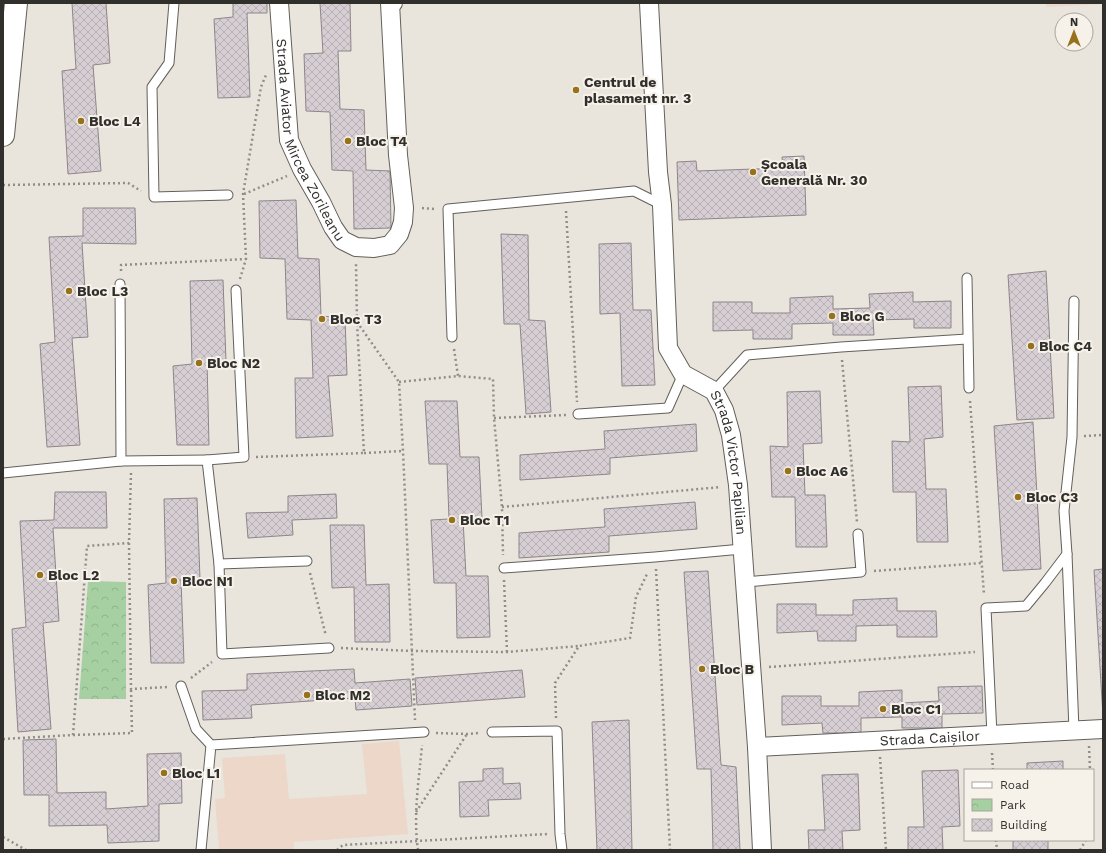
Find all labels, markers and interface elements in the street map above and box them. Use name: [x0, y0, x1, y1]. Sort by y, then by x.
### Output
north arrow: [1054, 12, 1094, 52]
text: N: [1070, 16, 1078, 29]
street label: Strada Aviator Mircea Zorileanu: [274, 38, 348, 244]
place label: Centrul de plasament nr. 3: [584, 74, 691, 106]
marker: Centrul de plasament nr. 3: [571, 85, 581, 95]
place label: Bloc L4: [89, 113, 141, 129]
marker: Bloc L4: [76, 116, 86, 126]
place label: Bloc T4: [356, 133, 407, 149]
marker: Bloc T4: [343, 136, 353, 146]
place label: Școala Generală Nr. 30: [761, 156, 867, 188]
marker: Școala Generală Nr. 30: [748, 167, 758, 177]
place label: Bloc L3: [77, 283, 128, 299]
marker: Bloc L3: [64, 286, 74, 296]
place label: Bloc G: [840, 308, 885, 324]
place label: Bloc T3: [330, 311, 382, 327]
marker: Bloc G: [827, 311, 837, 321]
marker: Bloc T3: [317, 314, 327, 324]
place label: Bloc C4: [1039, 338, 1092, 354]
marker: Bloc C4: [1026, 341, 1036, 351]
place label: Bloc N2: [207, 355, 260, 371]
marker: Bloc N2: [194, 358, 204, 368]
street label: Strada Victor Papilian: [707, 387, 750, 535]
place label: Bloc A6: [796, 463, 849, 479]
marker: Bloc A6: [783, 466, 793, 476]
place label: Bloc C3: [1026, 489, 1078, 505]
marker: Bloc C3: [1013, 492, 1023, 502]
place label: Bloc T1: [460, 512, 509, 528]
marker: Bloc T1: [447, 515, 457, 525]
place label: Bloc L2: [48, 567, 99, 583]
marker: Bloc L2: [35, 570, 45, 580]
place label: Bloc N1: [182, 573, 233, 589]
marker: Bloc N1: [169, 576, 179, 586]
place label: Bloc B: [710, 661, 754, 677]
marker: Bloc B: [697, 664, 707, 674]
place label: Bloc M2: [315, 687, 371, 703]
marker: Bloc M2: [302, 690, 312, 700]
place label: Bloc C1: [891, 701, 941, 717]
marker: Bloc C1: [878, 704, 888, 714]
street label: Strada Caișilor: [879, 727, 981, 749]
place label: Bloc L1: [172, 765, 220, 781]
marker: Bloc L1: [159, 768, 169, 778]
legend: [964, 769, 1094, 841]
text: Road: [1000, 778, 1029, 792]
text: Park: [1000, 798, 1026, 812]
text: Building: [1000, 818, 1047, 832]

